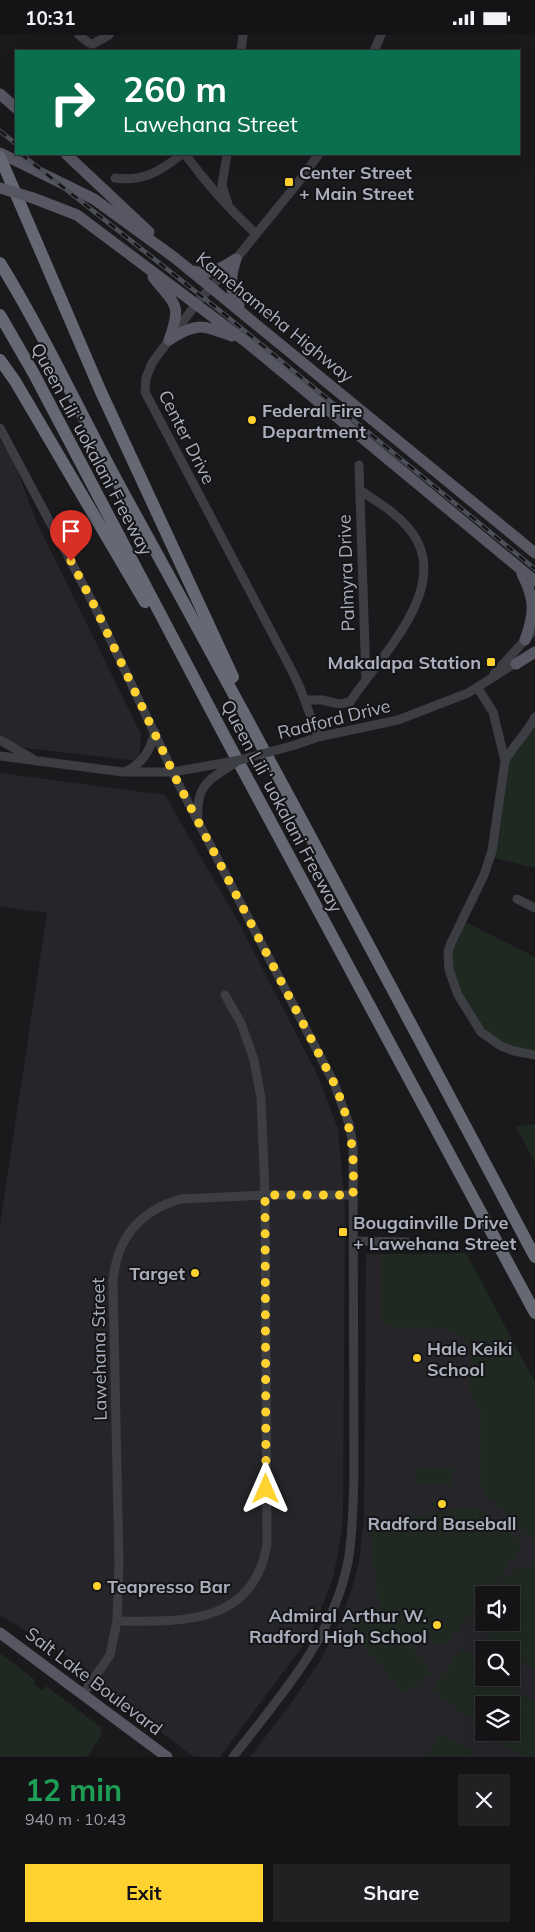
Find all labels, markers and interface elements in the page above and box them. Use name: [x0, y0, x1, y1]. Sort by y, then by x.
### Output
text: 10:31: [25, 6, 75, 30]
text: 260 m: [123, 67, 227, 111]
icon: right: [40, 70, 105, 135]
text: Lawehana Street: [123, 110, 298, 138]
place label: Center Street + Main Street: [299, 161, 414, 205]
marker: Center Street + Main Street: [283, 176, 295, 188]
street label: Kamehameha Highway: [192, 246, 359, 388]
street label: Queen Liliʻuokalani Freeway: [26, 339, 158, 560]
street label: Center Drive: [153, 386, 221, 488]
place label: Federal Fire Department: [262, 399, 366, 443]
marker: Federal Fire Department: [246, 414, 258, 426]
pin: [50, 510, 92, 561]
street label: Palmyra Drive: [332, 514, 360, 632]
icon: arrive: [57, 517, 85, 545]
place label: Makalapa Station: [328, 651, 481, 674]
marker: Makalapa Station: [485, 656, 497, 668]
street label: Radford Drive: [275, 694, 393, 744]
street label: Queen Liliʻuokalani Freeway: [216, 696, 348, 917]
place label: Bougainville Drive + Lawehana Street: [353, 1211, 516, 1255]
marker: Bougainville Drive + Lawehana Street: [337, 1226, 349, 1238]
place label: Target: [129, 1262, 185, 1285]
marker: Target: [189, 1267, 201, 1279]
street label: Lawehana Street: [86, 1277, 112, 1421]
place label: Hale Keiki School: [427, 1337, 513, 1381]
marker: Hale Keiki School: [411, 1352, 423, 1364]
position arrow: [239, 1462, 291, 1514]
marker: Radford Baseball: [436, 1498, 448, 1510]
place label: Radford Baseball: [367, 1512, 517, 1535]
place label: Teapresso Bar: [107, 1575, 231, 1598]
marker: Teapresso Bar: [91, 1580, 103, 1592]
map controls: [475, 1586, 520, 1741]
button: sound: [475, 1586, 520, 1631]
place label: Admiral Arthur W. Radford High School: [249, 1604, 427, 1648]
marker: Admiral Arthur W. Radford High School: [431, 1619, 443, 1631]
street label: Salt Lake Boulevard: [21, 1622, 167, 1740]
button: search: [475, 1641, 520, 1686]
button: layers: [475, 1696, 520, 1741]
text: 12 min: [25, 1771, 122, 1809]
button: close: [458, 1774, 510, 1826]
text: 940 m · 10:43: [25, 1809, 126, 1829]
button: Exit: [25, 1864, 263, 1922]
button: Share: [273, 1864, 510, 1922]

